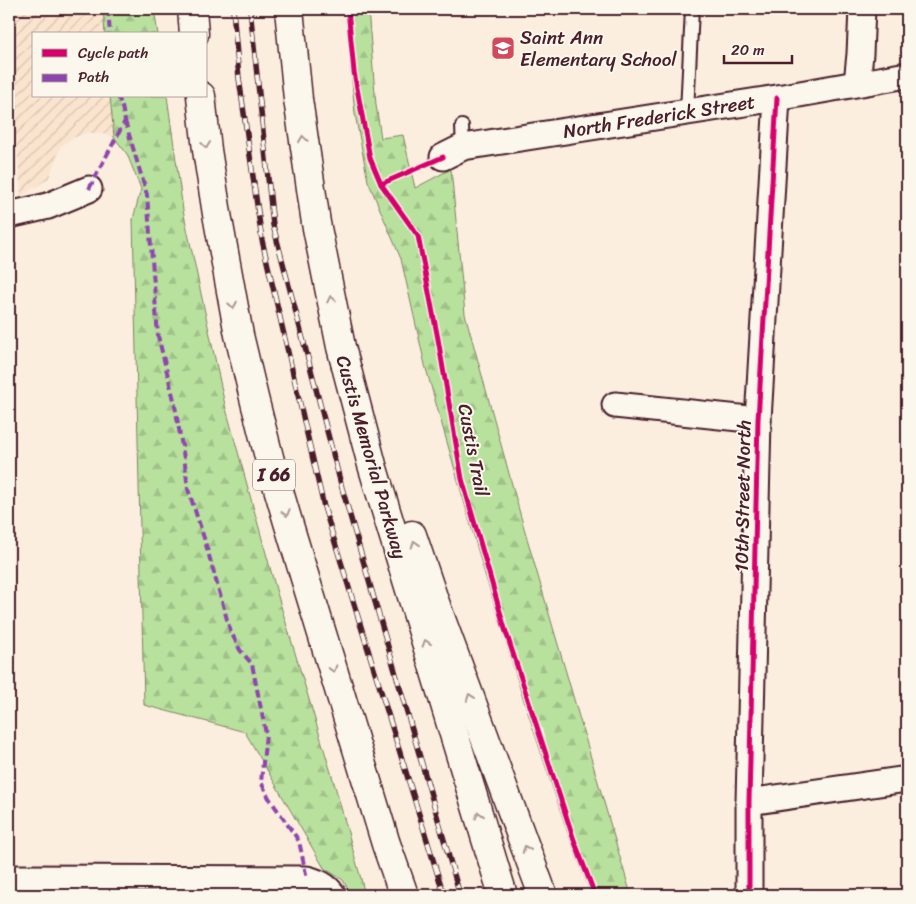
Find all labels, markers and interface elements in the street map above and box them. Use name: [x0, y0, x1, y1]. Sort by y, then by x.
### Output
place label: Saint Ann Elementary School: [520, 21, 677, 76]
legend: [32, 32, 208, 98]
scale bar: [724, 32, 791, 64]
school or university icon: Saint Ann Elementary School: [490, 35, 516, 61]
text: 20 m: [731, 37, 765, 63]
text: Cycle path: [78, 40, 149, 66]
text: Path: [78, 64, 109, 90]
street label: North Frederick Street: [561, 85, 758, 148]
one-way arrow: [298, 135, 309, 143]
one-way arrow: [200, 141, 211, 149]
one-way arrow: [326, 295, 337, 304]
one-way arrow: [228, 300, 238, 309]
street label: Custis Memorial Parkway: [327, 351, 416, 563]
street label: Custis Trail: [448, 401, 499, 500]
street label: 10th Street North: [725, 420, 760, 572]
road number: I 66: [253, 460, 295, 490]
one-way arrow: [280, 509, 290, 517]
one-way arrow: [411, 540, 421, 549]
one-way arrow: [422, 639, 432, 648]
one-way arrow: [328, 664, 338, 672]
one-way arrow: [466, 693, 476, 702]
one-way arrow: [474, 812, 484, 820]
one-way arrow: [522, 846, 532, 854]

